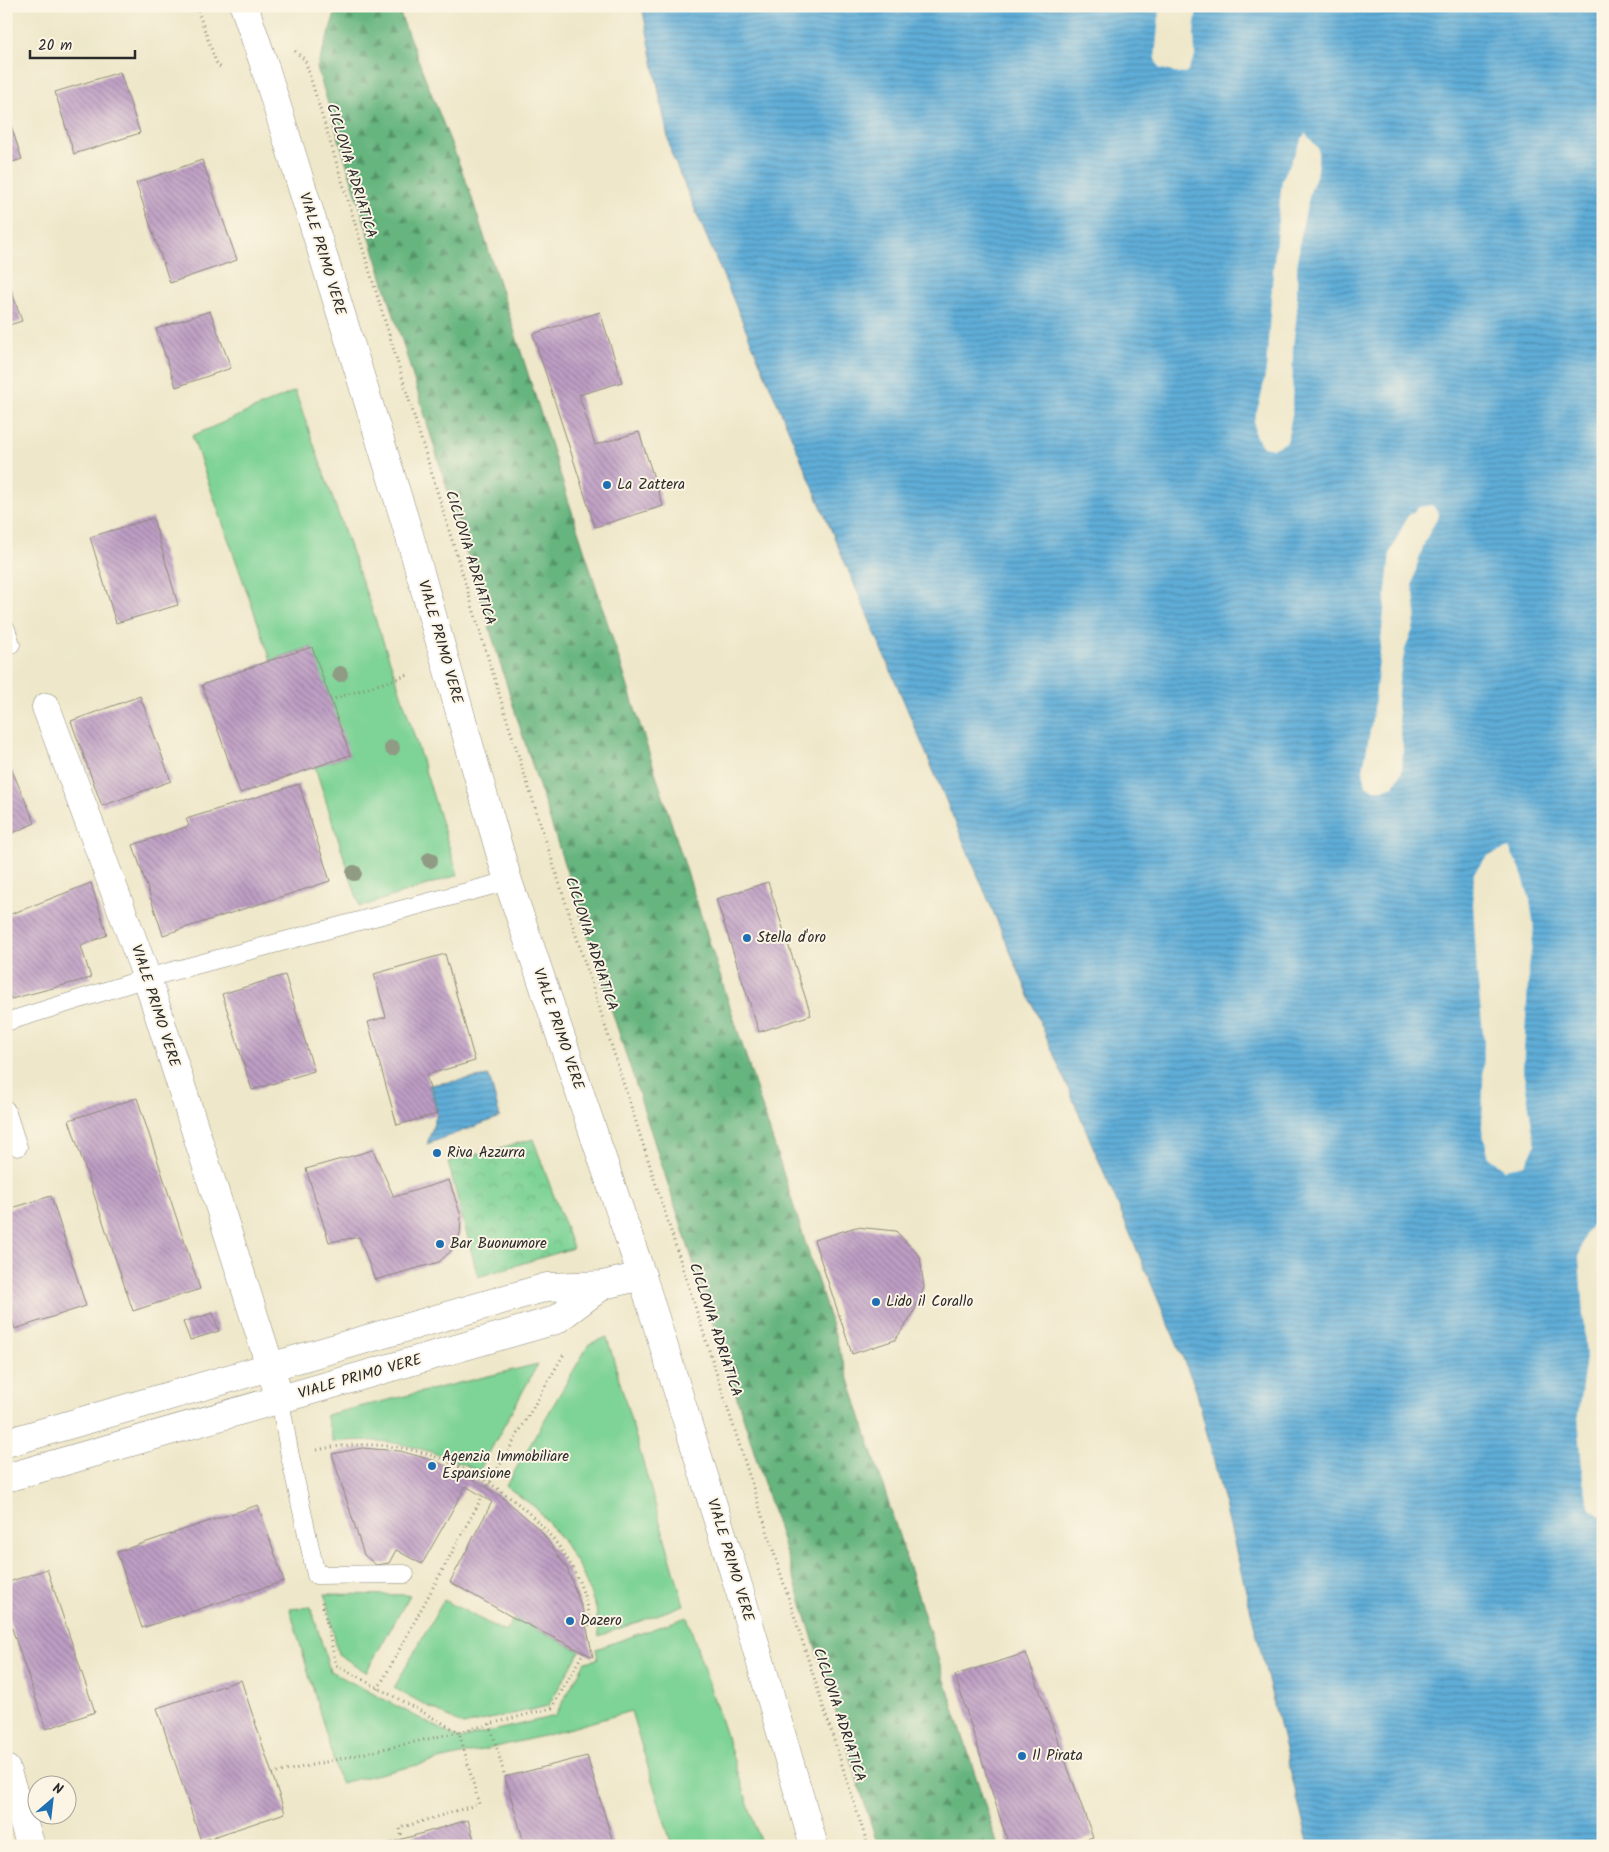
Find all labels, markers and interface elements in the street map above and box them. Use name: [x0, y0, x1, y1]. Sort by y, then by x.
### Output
scale bar: [30, 28, 135, 60]
text: 20 m: [38, 34, 72, 58]
street label: CICLOVIA ADRIATICA: [319, 101, 383, 241]
street label: VIALE PRIMO VERE: [292, 189, 352, 320]
place label: La Zattera: [617, 473, 685, 497]
marker: La Zattera: [601, 479, 613, 491]
street label: CICLOVIA ADRIATICA: [438, 488, 502, 628]
street label: VIALE PRIMO VERE: [411, 577, 469, 708]
street label: CICLOVIA ADRIATICA: [558, 874, 624, 1014]
place label: Stella d'oro: [757, 926, 826, 950]
marker: Stella d'oro: [741, 932, 753, 944]
street label: VIALE PRIMO VERE: [124, 942, 187, 1072]
street label: VIALE PRIMO VERE: [526, 965, 591, 1094]
place label: Riva Azzurra: [447, 1141, 525, 1165]
marker: Riva Azzurra: [431, 1147, 443, 1159]
place label: Bar Buonumore: [450, 1232, 547, 1256]
marker: Bar Buonumore: [434, 1238, 446, 1250]
street label: CICLOVIA ADRIATICA: [682, 1260, 748, 1400]
place label: Lido il Corallo: [886, 1290, 973, 1314]
marker: Lido il Corallo: [870, 1296, 882, 1308]
street label: VIALE PRIMO VERE: [295, 1348, 426, 1406]
place label: Agenzia Immobiliare Espansione: [442, 1445, 569, 1486]
marker: Agenzia Immobiliare Espansione: [426, 1460, 438, 1472]
street label: VIALE PRIMO VERE: [700, 1495, 760, 1626]
place label: Dazero: [580, 1609, 622, 1633]
marker: Dazero: [564, 1615, 576, 1627]
street label: CICLOVIA ADRIATICA: [806, 1645, 872, 1785]
place label: Il Pirata: [1032, 1744, 1083, 1768]
marker: Il Pirata: [1016, 1750, 1028, 1762]
north arrow: [28, 1774, 78, 1824]
text: N: [49, 1778, 67, 1801]

